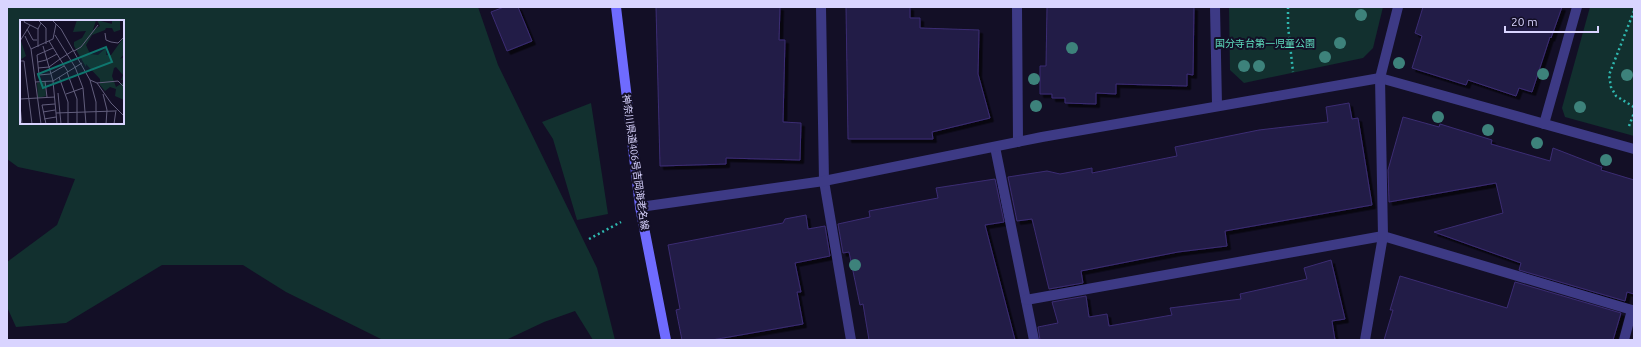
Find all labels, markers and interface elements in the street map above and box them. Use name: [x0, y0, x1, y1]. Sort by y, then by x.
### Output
scale bar: [1505, 8, 1598, 34]
text: 20 m: [1511, 15, 1538, 28]
inset map: [20, 20, 124, 124]
park label: 国分寺台第一児童公園: [1215, 38, 1315, 49]
street label: 神奈川県道406号吉岡海老名線: [621, 94, 650, 231]

